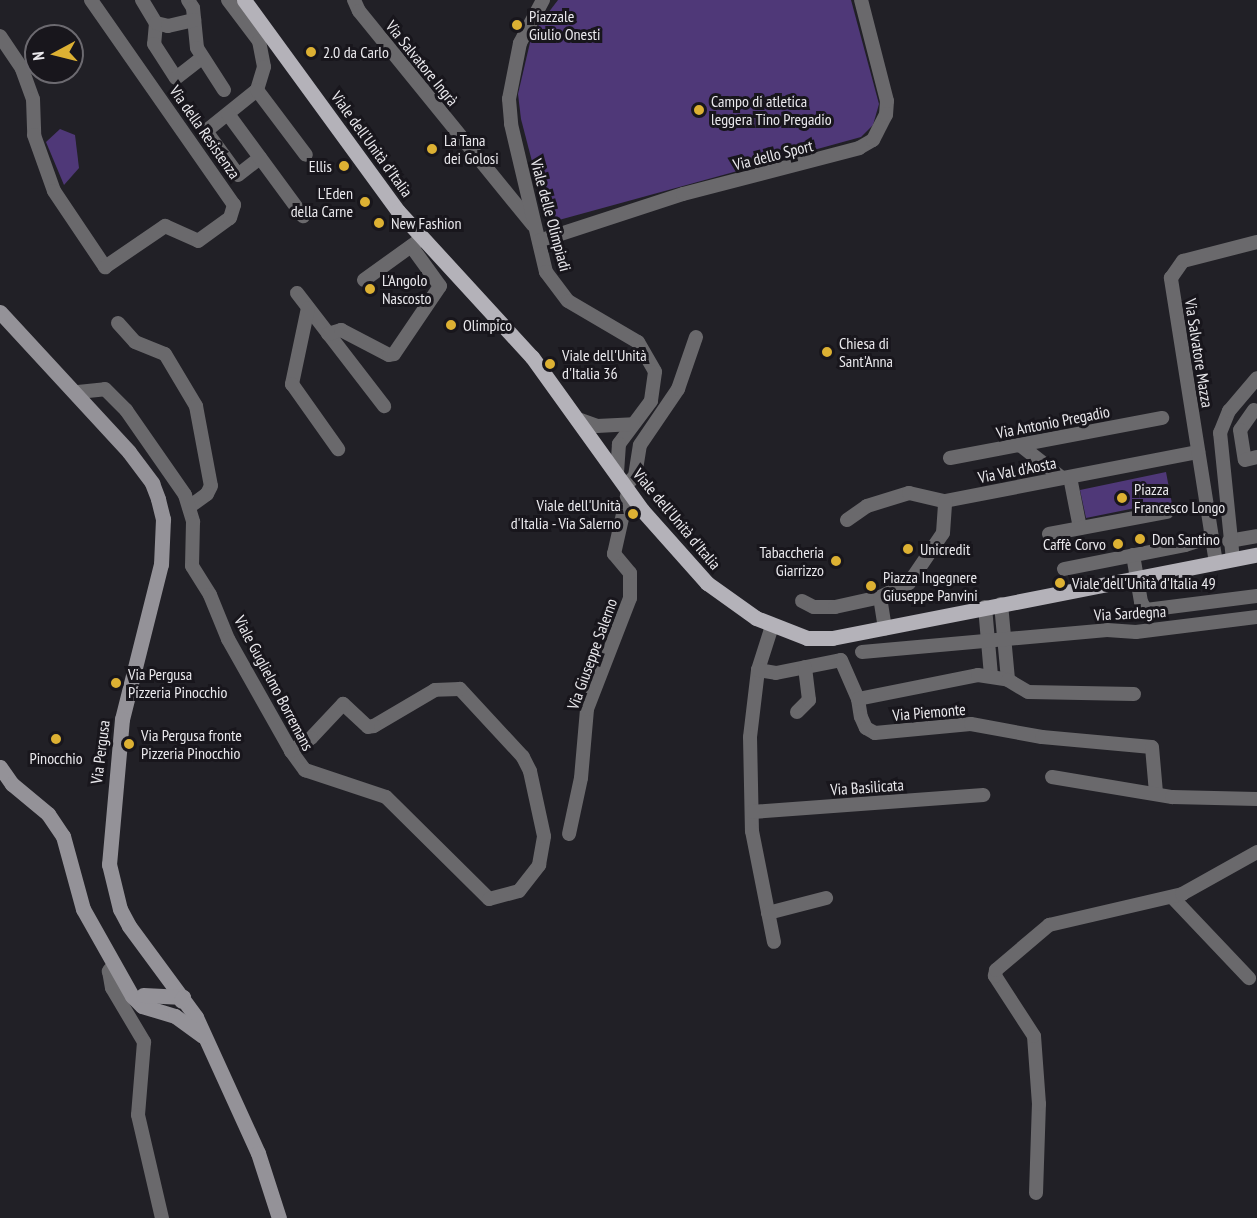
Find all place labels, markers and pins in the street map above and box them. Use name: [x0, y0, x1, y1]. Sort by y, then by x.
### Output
place label: Piazzale Giulio Onesti: [529, 6, 600, 44]
marker: Piazzale Giulio Onesti: [510, 18, 524, 32]
place label: 2.0 da Carlo: [323, 42, 389, 62]
marker: 2.0 da Carlo: [304, 45, 318, 59]
place label: Campo di atletica leggera Tino Pregadio: [711, 91, 832, 129]
marker: Campo di atletica leggera Tino Pregadio: [692, 103, 706, 117]
place label: La Tana dei Golosi: [444, 130, 499, 168]
marker: La Tana dei Golosi: [425, 142, 439, 156]
place label: Ellis: [309, 156, 332, 176]
marker: Ellis: [337, 159, 351, 173]
place label: L'Eden della Carne: [291, 183, 353, 221]
marker: L'Eden della Carne: [358, 195, 372, 209]
place label: New Fashion: [391, 213, 462, 233]
marker: New Fashion: [372, 216, 386, 230]
place label: L'Angolo Nascosto: [382, 270, 431, 308]
marker: L'Angolo Nascosto: [363, 282, 377, 296]
place label: Olimpico: [463, 315, 512, 335]
marker: Olimpico: [444, 318, 458, 332]
place label: Chiesa di Sant'Anna: [839, 333, 893, 371]
place label: Viale dell'Unità d'Italia 36: [562, 345, 647, 383]
marker: Chiesa di Sant'Anna: [820, 345, 834, 359]
marker: Viale dell'Unità d'Italia 36: [543, 357, 557, 371]
place label: Piazza Francesco Longo: [1134, 479, 1225, 517]
marker: Piazza Francesco Longo: [1115, 491, 1129, 505]
place label: Viale dell'Unità d'Italia - Via Salerno: [509, 495, 621, 533]
marker: Viale dell'Unità d'Italia - Via Salerno: [626, 507, 640, 521]
place label: Don Santino: [1152, 529, 1220, 549]
marker: Don Santino: [1133, 532, 1147, 546]
place label: Caffè Corvo: [1043, 534, 1106, 554]
marker: Caffè Corvo: [1111, 537, 1125, 551]
place label: Unicredit: [920, 539, 970, 559]
place label: Tabaccheria Giarrizzo: [759, 542, 824, 580]
marker: Unicredit: [901, 542, 915, 556]
marker: Tabaccheria Giarrizzo: [829, 554, 843, 568]
place label: Piazza Ingegnere Giuseppe Panvini: [883, 567, 978, 605]
place label: Viale dell'Unità d'Italia 49: [1072, 573, 1216, 593]
marker: Viale dell'Unità d'Italia 49: [1053, 576, 1067, 590]
marker: Piazza Ingegnere Giuseppe Panvini: [864, 579, 878, 593]
place label: Via Pergusa Pizzeria Pinocchio: [128, 664, 227, 702]
marker: Via Pergusa Pizzeria Pinocchio: [109, 676, 123, 690]
place label: Via Pergusa fronte Pizzeria Pinocchio: [141, 725, 242, 763]
marker: Pinocchio: [49, 732, 63, 746]
marker: Via Pergusa fronte Pizzeria Pinocchio: [122, 737, 136, 751]
place label: Pinocchio: [29, 748, 83, 768]

